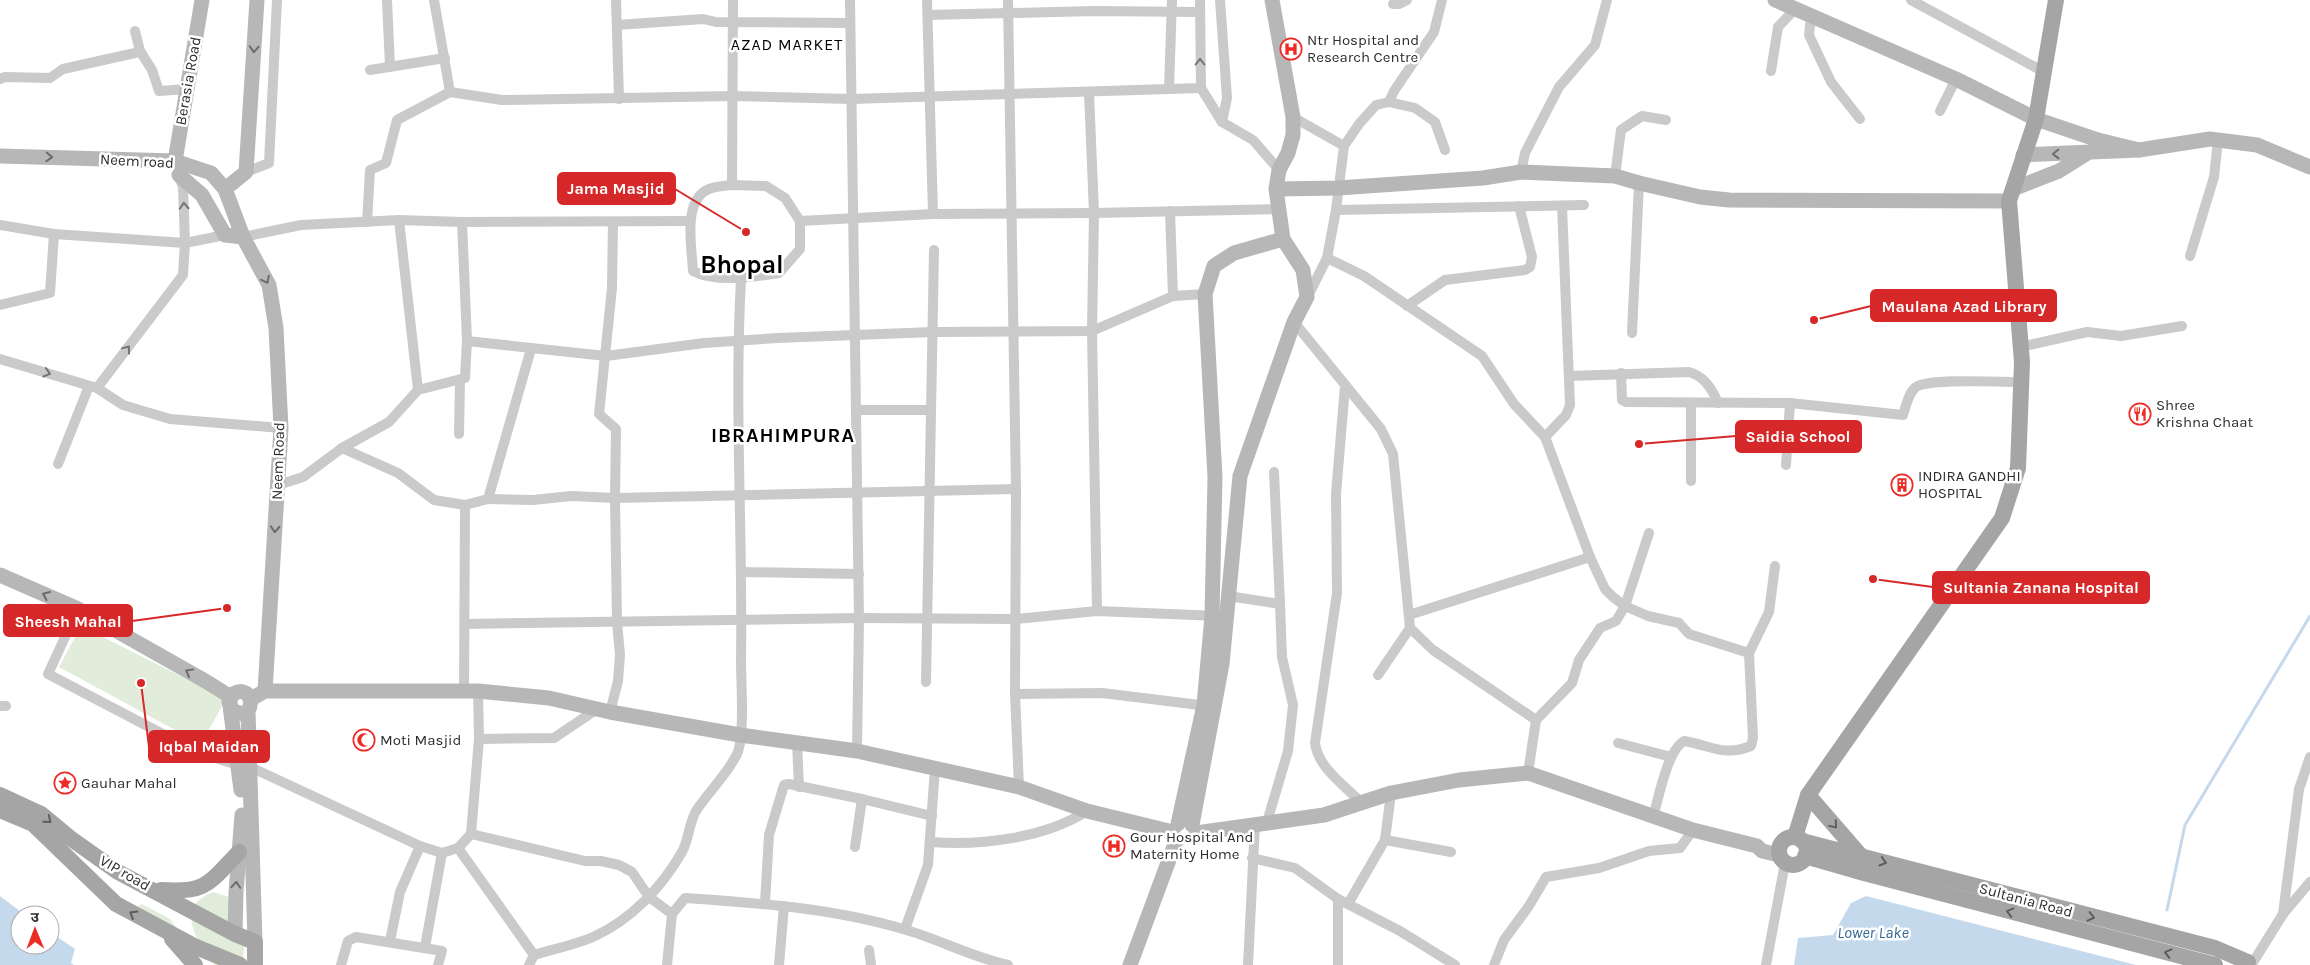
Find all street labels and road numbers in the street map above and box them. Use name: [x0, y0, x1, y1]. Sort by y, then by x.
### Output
street label: Berasia Road: [171, 35, 205, 127]
street label: Neem road: [100, 150, 174, 172]
street label: Neem Road: [268, 422, 288, 500]
street label: VIP road: [97, 851, 153, 895]
street label: Sultania Road: [1977, 879, 2075, 921]

